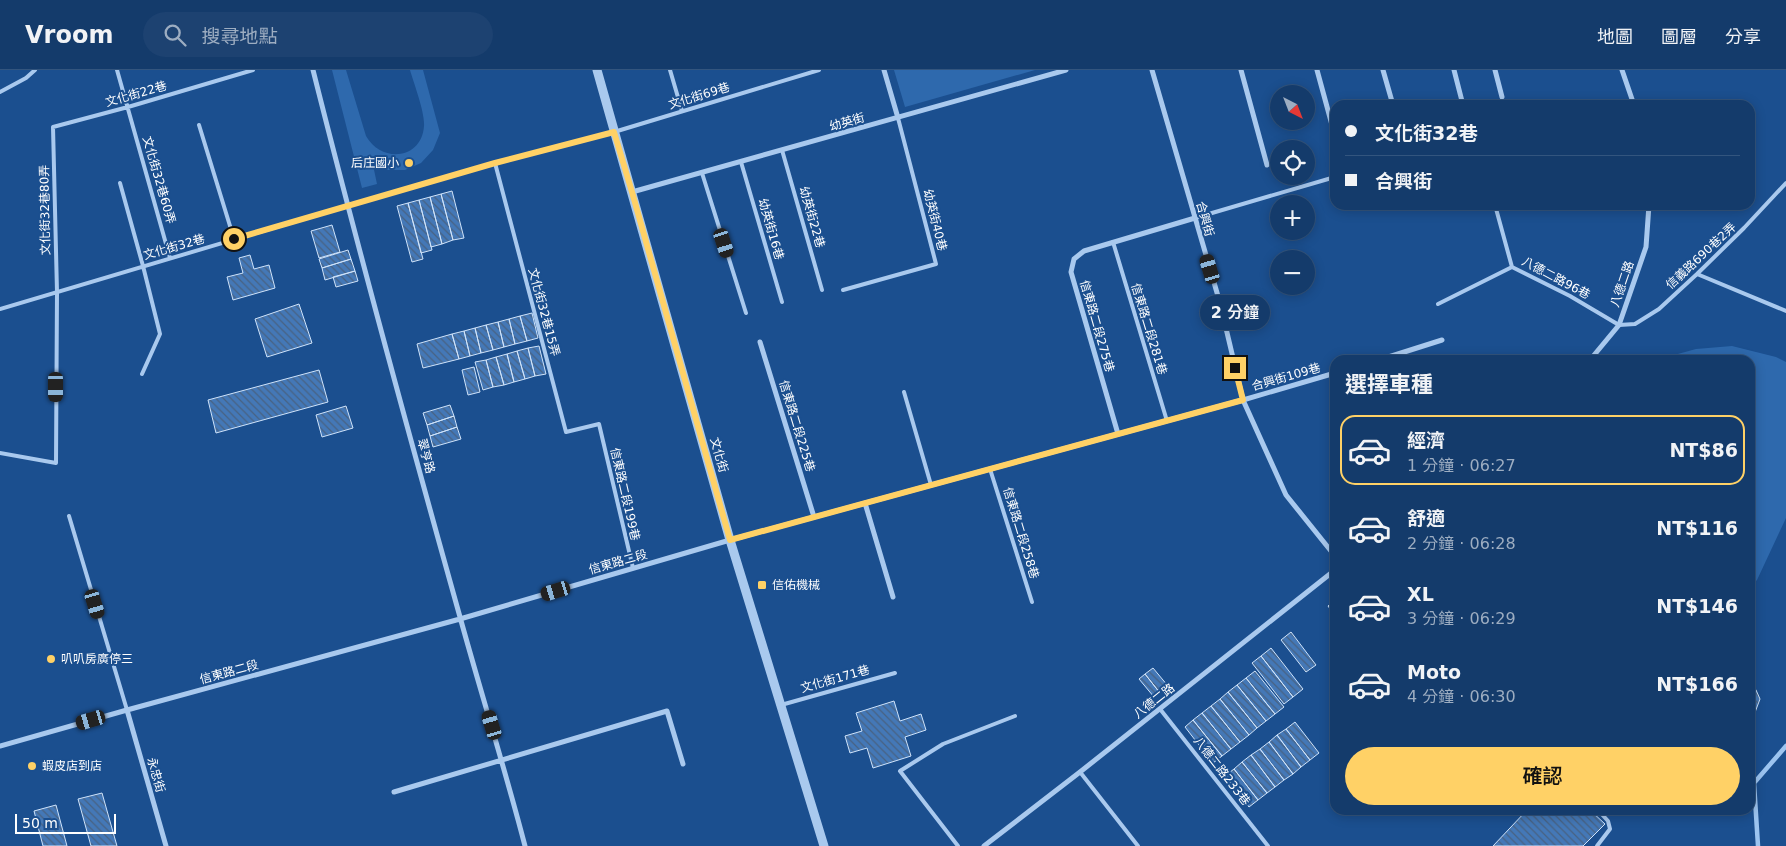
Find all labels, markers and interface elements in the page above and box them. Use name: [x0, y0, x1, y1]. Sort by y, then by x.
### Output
search box: [143, 12, 493, 57]
text: Vroom: [25, 21, 113, 49]
icon: search: [161, 21, 189, 49]
text: 搜尋地點: [201, 25, 277, 47]
text: 地圖: [1597, 26, 1633, 47]
text: 圖層: [1661, 26, 1697, 47]
text: 分享: [1725, 26, 1761, 47]
street label: 文化街22巷: [104, 79, 168, 109]
street label: 文化街69巷: [667, 80, 731, 112]
north arrow: [1270, 85, 1315, 130]
map controls: [1270, 85, 1315, 295]
street label: 幼英街: [828, 110, 866, 134]
text: 文化街32巷: [1375, 122, 1477, 144]
street label: 文化街32巷60弄: [140, 135, 178, 225]
button: locate: [1270, 140, 1315, 185]
place label: 后庄國小: [351, 156, 399, 170]
marker: 后庄國小: [403, 157, 415, 169]
street label: 文化街32巷80弄: [37, 165, 53, 255]
text: 合興街: [1375, 170, 1432, 192]
street label: 幼英街22巷: [797, 185, 827, 249]
street label: 幼英街40巷: [921, 188, 949, 252]
button: +: [1270, 195, 1315, 240]
street label: 幼英街16巷: [756, 197, 786, 261]
street label: 合興街: [1193, 200, 1217, 238]
street label: 信義路690巷2弄: [1663, 220, 1739, 292]
car: [712, 226, 735, 260]
route start: [223, 228, 245, 250]
street label: 文化街32巷: [142, 232, 206, 262]
button: −: [1270, 250, 1315, 295]
car: [1198, 252, 1221, 286]
street label: 八德二路96巷: [1519, 254, 1593, 302]
street label: 八德二路: [1608, 259, 1636, 309]
street label: 文化街32巷15弄: [526, 266, 562, 358]
street label: 信東路二段275巷: [1077, 278, 1117, 374]
street label: 信東路二段281巷: [1128, 282, 1170, 376]
callout: 2 分鐘: [1200, 296, 1270, 330]
text: 2 分鐘: [1211, 303, 1259, 322]
route end: [1224, 357, 1246, 379]
street label: 合興街109巷: [1250, 360, 1322, 394]
car: [48, 372, 63, 402]
text: 選擇車種: [1345, 372, 1433, 397]
street label: 信東路二段225巷: [776, 379, 818, 473]
icon: car: [1347, 428, 1392, 473]
text: 經濟: [1407, 429, 1445, 451]
street label: 文化街: [707, 436, 731, 474]
street label: 翠亨路: [415, 437, 437, 475]
text: NT$86: [1669, 439, 1738, 461]
street label: 信東路二段199巷: [608, 446, 642, 542]
text: 1 分鐘 · 06:27: [1407, 456, 1516, 475]
street label: 信東路二段258巷: [1000, 486, 1042, 580]
icon: car: [1347, 506, 1392, 551]
text: 舒適: [1407, 507, 1445, 529]
text: NT$116: [1656, 517, 1738, 539]
text: 2 分鐘 · 06:28: [1407, 534, 1516, 553]
street label: 信東路二段: [587, 547, 649, 577]
place label: 信佑機械: [772, 578, 820, 592]
car: [539, 579, 572, 603]
marker: 信佑機械: [756, 579, 768, 591]
text: XL: [1407, 583, 1434, 605]
icon: car: [1347, 584, 1392, 629]
car: [83, 587, 106, 621]
text: NT$146: [1656, 595, 1738, 617]
text: 3 分鐘 · 06:29: [1407, 609, 1516, 628]
place label: 叭叭房廣停三: [61, 652, 133, 666]
marker: 叭叭房廣停三: [45, 653, 57, 665]
street label: 信東路二段: [198, 657, 260, 687]
text: Moto: [1407, 661, 1461, 683]
street label: 文化街171巷: [799, 662, 871, 696]
icon: car: [1347, 662, 1392, 707]
text: NT$166: [1656, 673, 1738, 695]
street label: 八德二路: [1131, 681, 1177, 721]
text: 4 分鐘 · 06:30: [1407, 687, 1516, 706]
car: [480, 708, 503, 742]
car: [74, 709, 107, 731]
street label: 八德二路233巷: [1191, 734, 1253, 808]
button: 確認: [1345, 747, 1740, 805]
street label: 永忠街: [144, 756, 168, 794]
place label: 蝦皮店到店: [42, 759, 102, 773]
marker: 蝦皮店到店: [26, 760, 38, 772]
scale bar: [15, 811, 116, 834]
text: 50 m: [22, 815, 58, 831]

